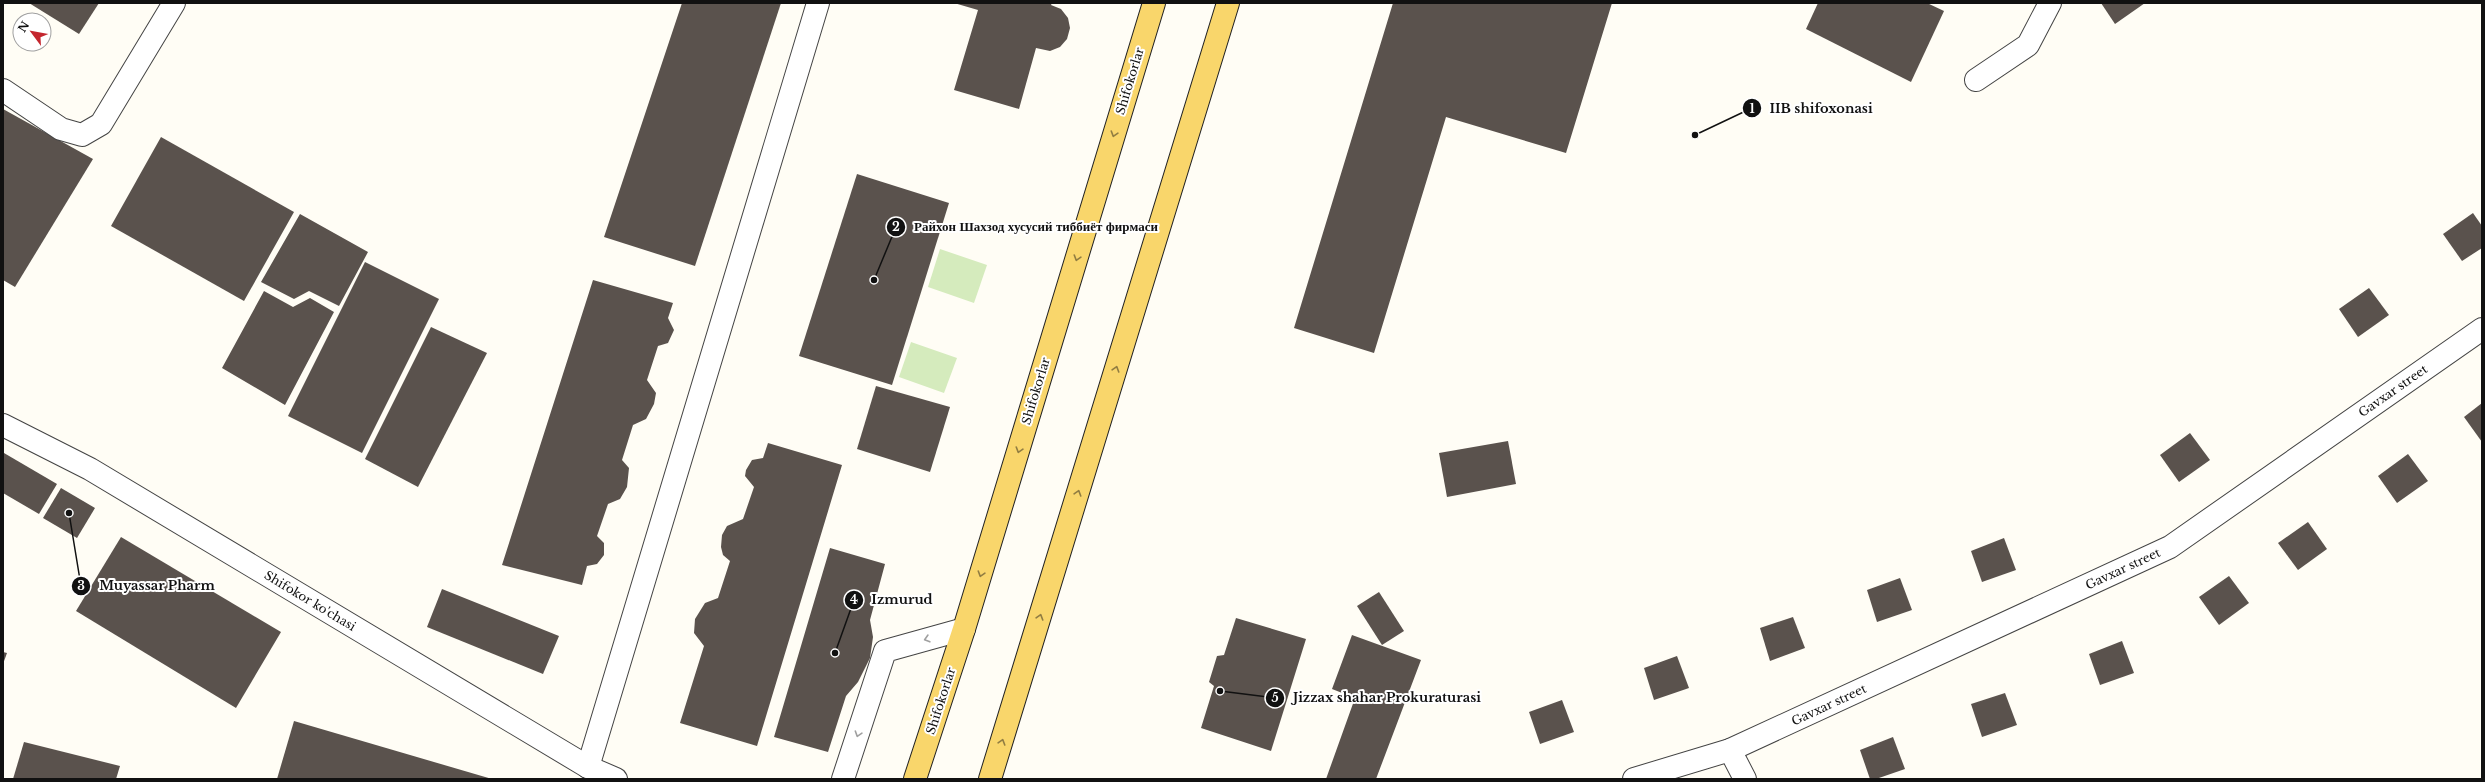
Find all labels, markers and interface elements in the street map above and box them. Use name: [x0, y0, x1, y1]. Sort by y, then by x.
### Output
north arrow: [12, 12, 52, 52]
text: N: [15, 18, 33, 35]
street label: Shifokorlar: [1112, 45, 1147, 116]
callout: IIB shifoxonasi: [1742, 96, 1881, 121]
text: IIB shifoxonasi: [1769, 100, 1873, 117]
text: 1: [1749, 101, 1755, 116]
one-way arrow: [1110, 130, 1119, 137]
callout: Райхон Шахзод хусусий тиббиёт фирмаси: [886, 214, 1166, 239]
text: Райхон Шахзод хусусий тиббиёт фирмаси: [914, 218, 1158, 235]
text: 2: [892, 219, 900, 234]
one-way arrow: [1073, 255, 1082, 262]
street label: Shifokorlar: [1018, 355, 1053, 426]
street label: Gavxar street: [2355, 361, 2431, 420]
one-way arrow: [1111, 365, 1120, 372]
one-way arrow: [1015, 446, 1023, 453]
one-way arrow: [1073, 490, 1082, 497]
street label: Gavxar street: [2083, 544, 2163, 592]
street label: Shifokor ko'chasi: [262, 567, 359, 634]
one-way arrow: [977, 571, 986, 578]
callout: Muyassar Pharm: [71, 573, 223, 598]
text: Muyassar Pharm: [99, 577, 215, 594]
text: 3: [77, 578, 85, 593]
callout: Izmurud: [844, 587, 941, 612]
text: Izmurud: [871, 591, 933, 608]
text: 4: [850, 592, 858, 607]
one-way arrow: [1035, 614, 1044, 621]
one-way arrow: [923, 634, 930, 643]
street label: Shifokorlar: [923, 665, 958, 736]
street label: Gavxar street: [1789, 680, 1869, 728]
callout: Jizzax shahar Prokuraturasi: [1265, 685, 1490, 710]
text: Jizzax shahar Prokuraturasi: [1290, 689, 1481, 706]
text: 5: [1271, 690, 1279, 705]
one-way arrow: [854, 730, 863, 737]
one-way arrow: [997, 738, 1006, 745]

